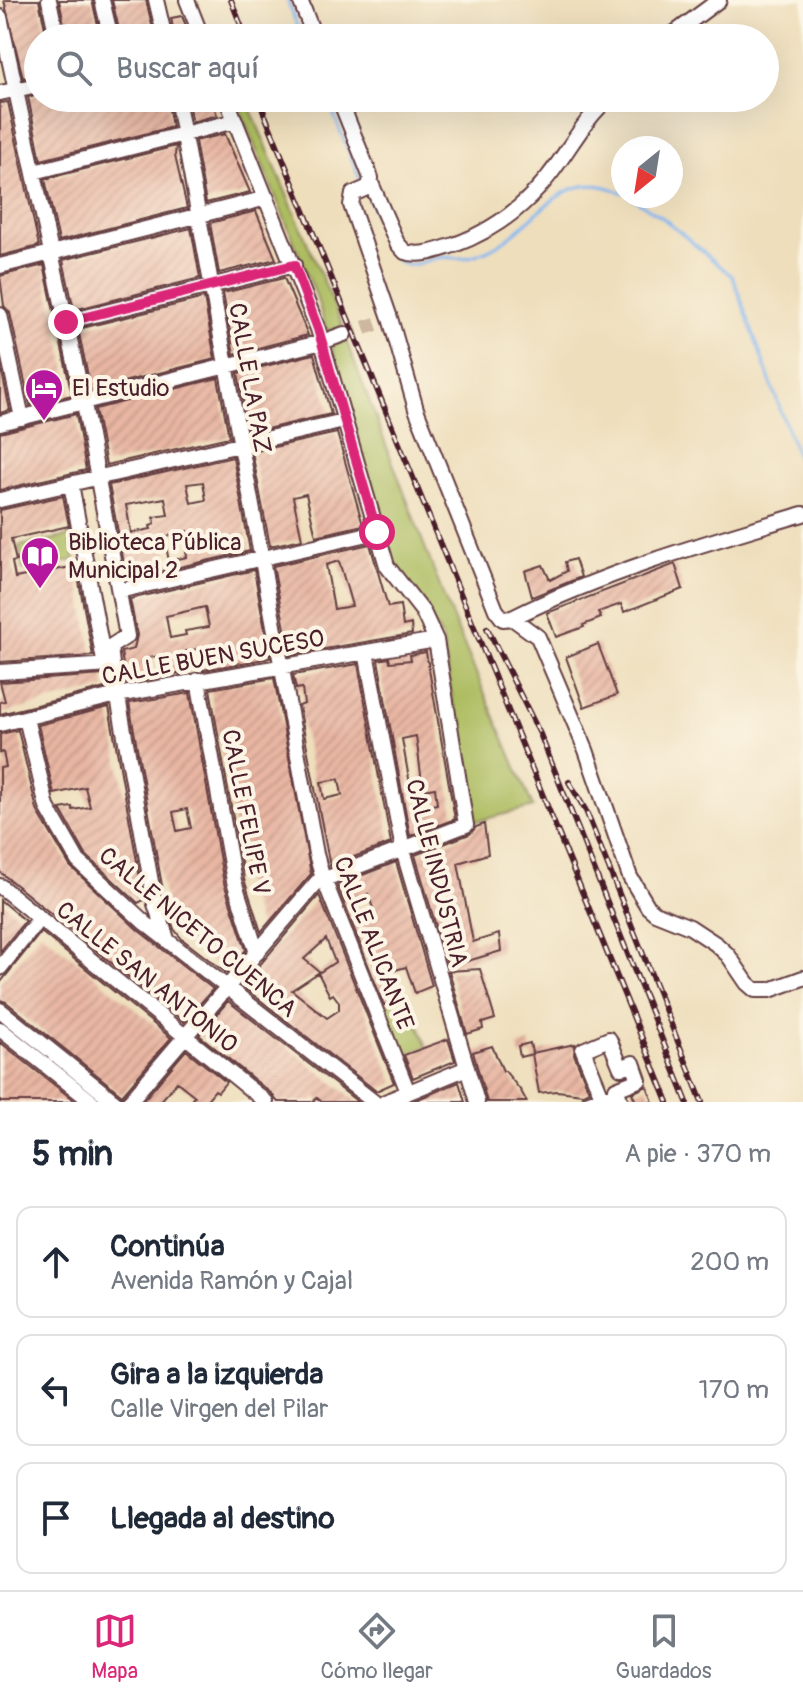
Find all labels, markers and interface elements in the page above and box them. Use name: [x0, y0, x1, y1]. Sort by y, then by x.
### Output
search box: [24, 24, 779, 112]
icon: search: [52, 46, 96, 90]
text: Buscar aquí: [116, 50, 259, 87]
north arrow: [611, 136, 683, 208]
street label: CALLE LA PAZ: [222, 301, 277, 455]
route end: [48, 304, 84, 340]
hotel icon: El Estudio: [23, 367, 65, 422]
place label: El Estudio: [72, 374, 169, 403]
route start: [359, 514, 395, 550]
place label: Biblioteca Pública Municipal 2: [68, 528, 241, 585]
library icon: Biblioteca Pública Municipal 2: [19, 535, 61, 590]
street label: CALLE BUEN SUCESO: [100, 624, 327, 691]
street label: CALLE FELIPE V: [215, 727, 276, 897]
street label: CALLE INDUSTRIA: [399, 776, 474, 970]
street label: CALLE NICETO CUENCA: [93, 841, 303, 1024]
street label: CALLE ALICANTE: [327, 852, 420, 1034]
street label: CALLE SAN ANTONIO: [50, 895, 243, 1059]
text: 5 min: [32, 1133, 113, 1176]
text: A pie · 370 m: [624, 1138, 771, 1170]
text: Continúa: [110, 1228, 225, 1265]
icon: ahead: [34, 1240, 78, 1284]
text: 200 m: [690, 1246, 769, 1278]
text: Avenida Ramón y Cajal: [110, 1265, 353, 1297]
text: Gira a la izquierda: [110, 1356, 323, 1393]
icon: left: [34, 1368, 78, 1412]
text: 170 m: [699, 1374, 769, 1406]
text: Calle Virgen del Pilar: [110, 1393, 328, 1425]
icon: arrive: [34, 1496, 78, 1540]
text: Llegada al destino: [110, 1500, 335, 1537]
tab: Mapa: [91, 1609, 138, 1685]
tab: Cómo llegar: [321, 1609, 433, 1685]
tab: Guardados: [615, 1609, 712, 1685]

